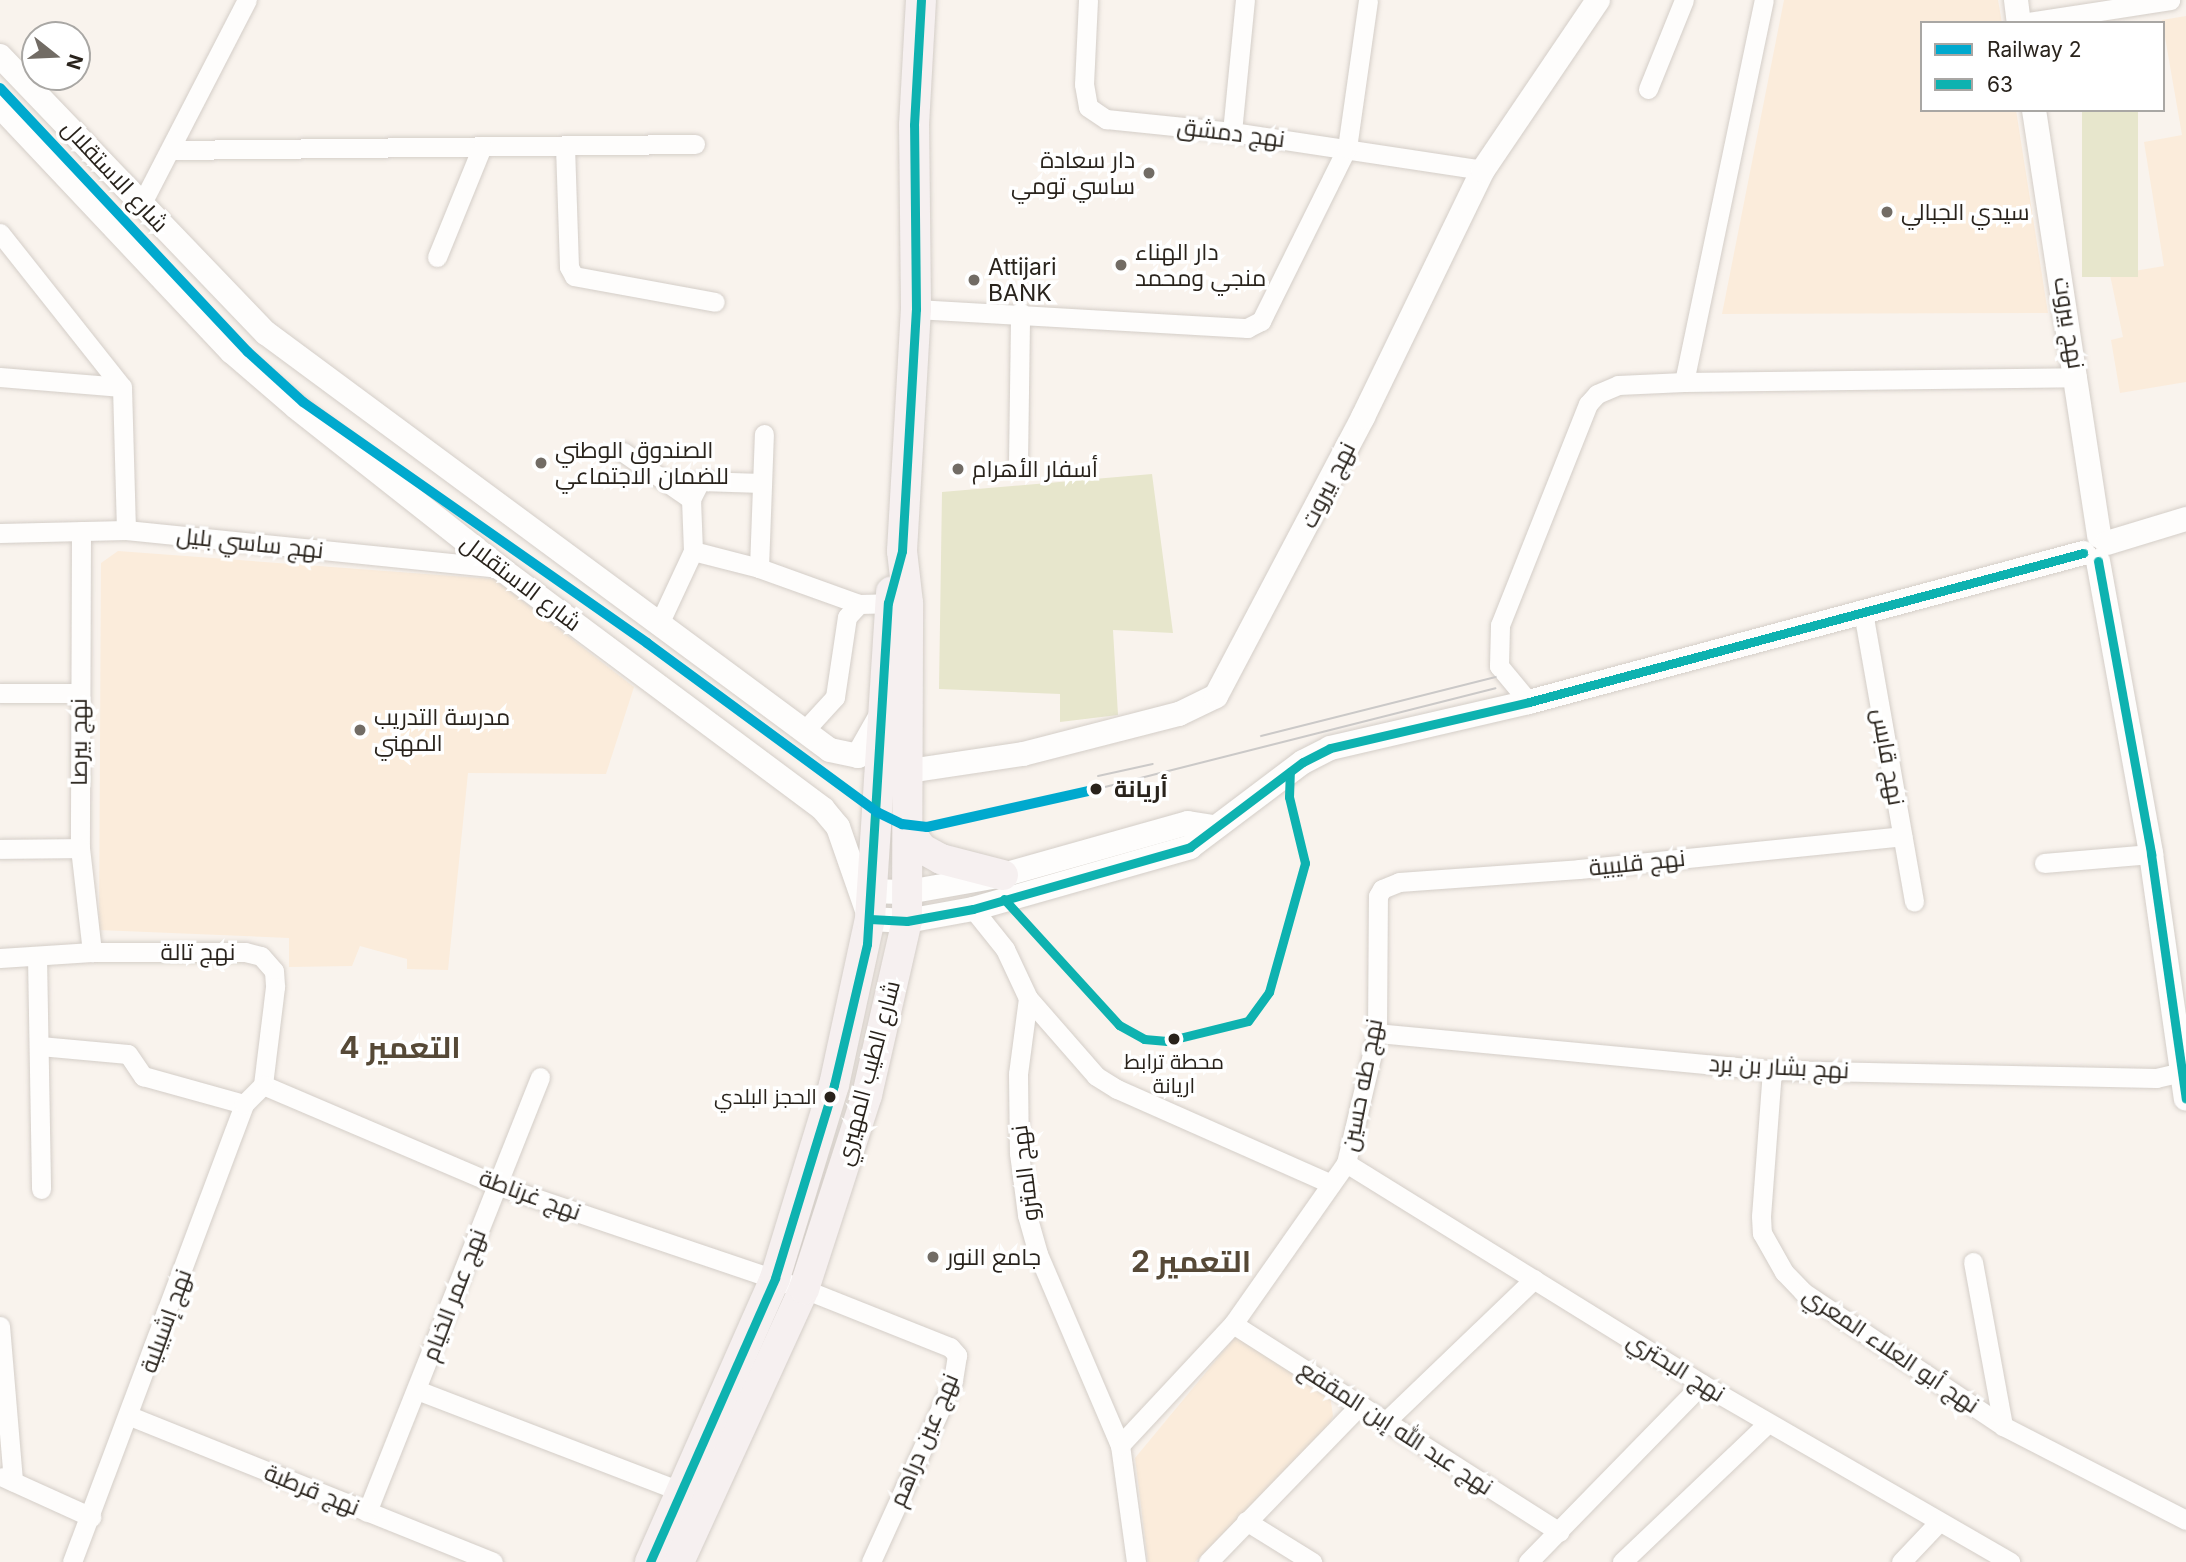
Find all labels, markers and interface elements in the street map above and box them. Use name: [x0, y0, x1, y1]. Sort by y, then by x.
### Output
north arrow: [21, 21, 91, 91]
legend: [1920, 21, 2165, 112]
text: Railway 2: [1987, 37, 2082, 62]
text: N: [61, 52, 88, 72]
text: 63: [1987, 72, 2013, 97]
street label: نهج دمشق: [1175, 113, 1287, 153]
street label: شارع الاستقلال: [56, 114, 174, 238]
place label: دار سعادة ساسي تومي: [1011, 146, 1135, 200]
marker: دار سعادة ساسي تومي: [1141, 165, 1157, 181]
place label: سيدي الجبالي: [1901, 198, 2030, 226]
marker: سيدي الجبالي: [1879, 204, 1895, 220]
place label: دار الهناء منجي ومحمد: [1135, 238, 1266, 292]
place label: Attijari BANK: [988, 253, 1057, 307]
marker: دار الهناء منجي ومحمد: [1113, 257, 1129, 273]
marker: Attijari BANK: [966, 272, 982, 288]
street label: نهج بيروت: [2048, 275, 2090, 371]
place label: الصندوق الوطني للضمان الاجتماعي: [555, 436, 729, 490]
street label: نهج بيروت: [1295, 437, 1361, 533]
marker: الصندوق الوطني للضمان الاجتماعي: [533, 455, 549, 471]
place label: أسفار الأهرام: [972, 455, 1098, 483]
marker: أسفار الأهرام: [950, 461, 966, 477]
street label: نهج ساسي بليل: [175, 522, 325, 564]
street label: شارع الاستقلال: [455, 529, 587, 637]
street label: نهج بيرصا: [65, 698, 93, 786]
place label: مدرسة التدريب المهني: [374, 703, 510, 757]
street label: نهج قابس: [1866, 706, 1910, 808]
marker: مدرسة التدريب المهني: [352, 722, 368, 738]
place label: أريانة: [1114, 775, 1168, 803]
marker: أريانة: [1085, 778, 1107, 800]
street label: نهج قليبية: [1587, 844, 1687, 882]
street label: نهج تالة: [161, 938, 235, 966]
street label: شارع الطيب المهيري: [830, 978, 906, 1168]
street label: نهج طه حسين: [1336, 1016, 1388, 1154]
district label: التعمير 4: [339, 1029, 461, 1065]
marker: محطة ترابط اريانة: [1167, 1032, 1181, 1046]
place label: محطة ترابط اريانة: [1124, 1049, 1224, 1099]
street label: نهج بشار بن برد: [1708, 1050, 1850, 1084]
place label: الحجز البلدي: [714, 1084, 817, 1110]
marker: الحجز البلدي: [823, 1090, 837, 1104]
street label: نهج المترو: [1005, 1123, 1045, 1223]
street label: نهج غرناطة: [475, 1164, 585, 1226]
street label: نهج عمر الخيام: [416, 1225, 492, 1365]
place label: جامع النور: [947, 1243, 1041, 1271]
district label: التعمير 2: [1131, 1243, 1251, 1279]
marker: جامع النور: [925, 1249, 941, 1265]
street label: نهج إشبيلية: [135, 1265, 197, 1377]
street label: نهج أبو العلاء المعري: [1798, 1281, 1984, 1419]
street label: نهج البحتري: [1622, 1326, 1730, 1408]
street label: نهج عبد الله إبن المقفع: [1294, 1355, 1498, 1501]
street label: نهج عين دراهم: [884, 1369, 964, 1511]
street label: نهج قرطبة: [260, 1458, 364, 1522]

